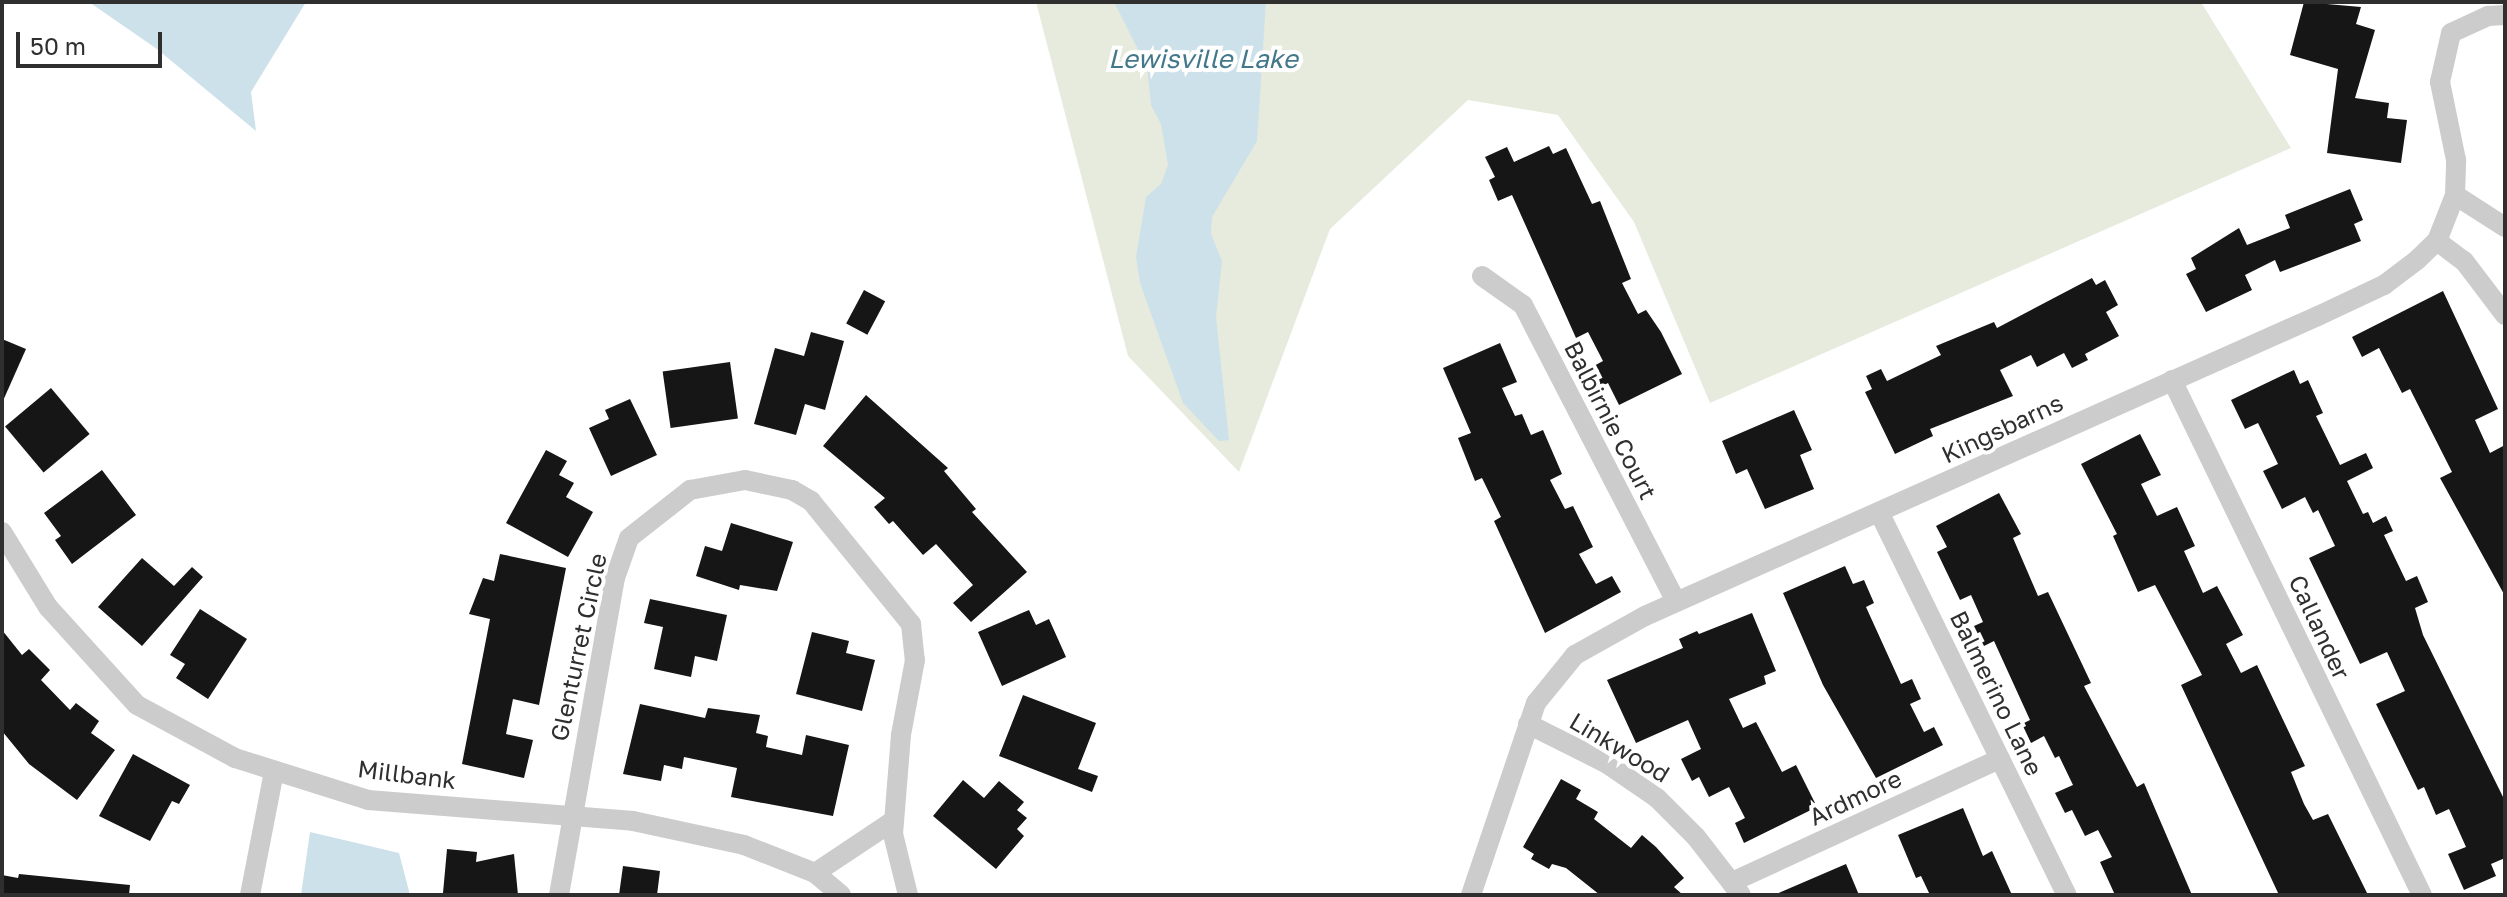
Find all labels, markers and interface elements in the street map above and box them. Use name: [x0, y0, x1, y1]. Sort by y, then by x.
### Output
scale bar: [20, 16, 166, 66]
text: 50 m: [30, 31, 86, 60]
water label: Lewisville Lake: [1108, 43, 1298, 75]
street label: Balbirnie Court: [1559, 336, 1663, 504]
street label: Kingsbarns: [1937, 387, 2067, 469]
street label: Glenturret Circle: [544, 550, 612, 744]
street label: Callander: [2283, 570, 2357, 684]
street label: Balmerino Lane: [1945, 606, 2049, 780]
street label: Linkwood: [1565, 706, 1675, 788]
street label: Millbank: [356, 754, 458, 794]
street label: Ardmore: [1804, 763, 1906, 831]

